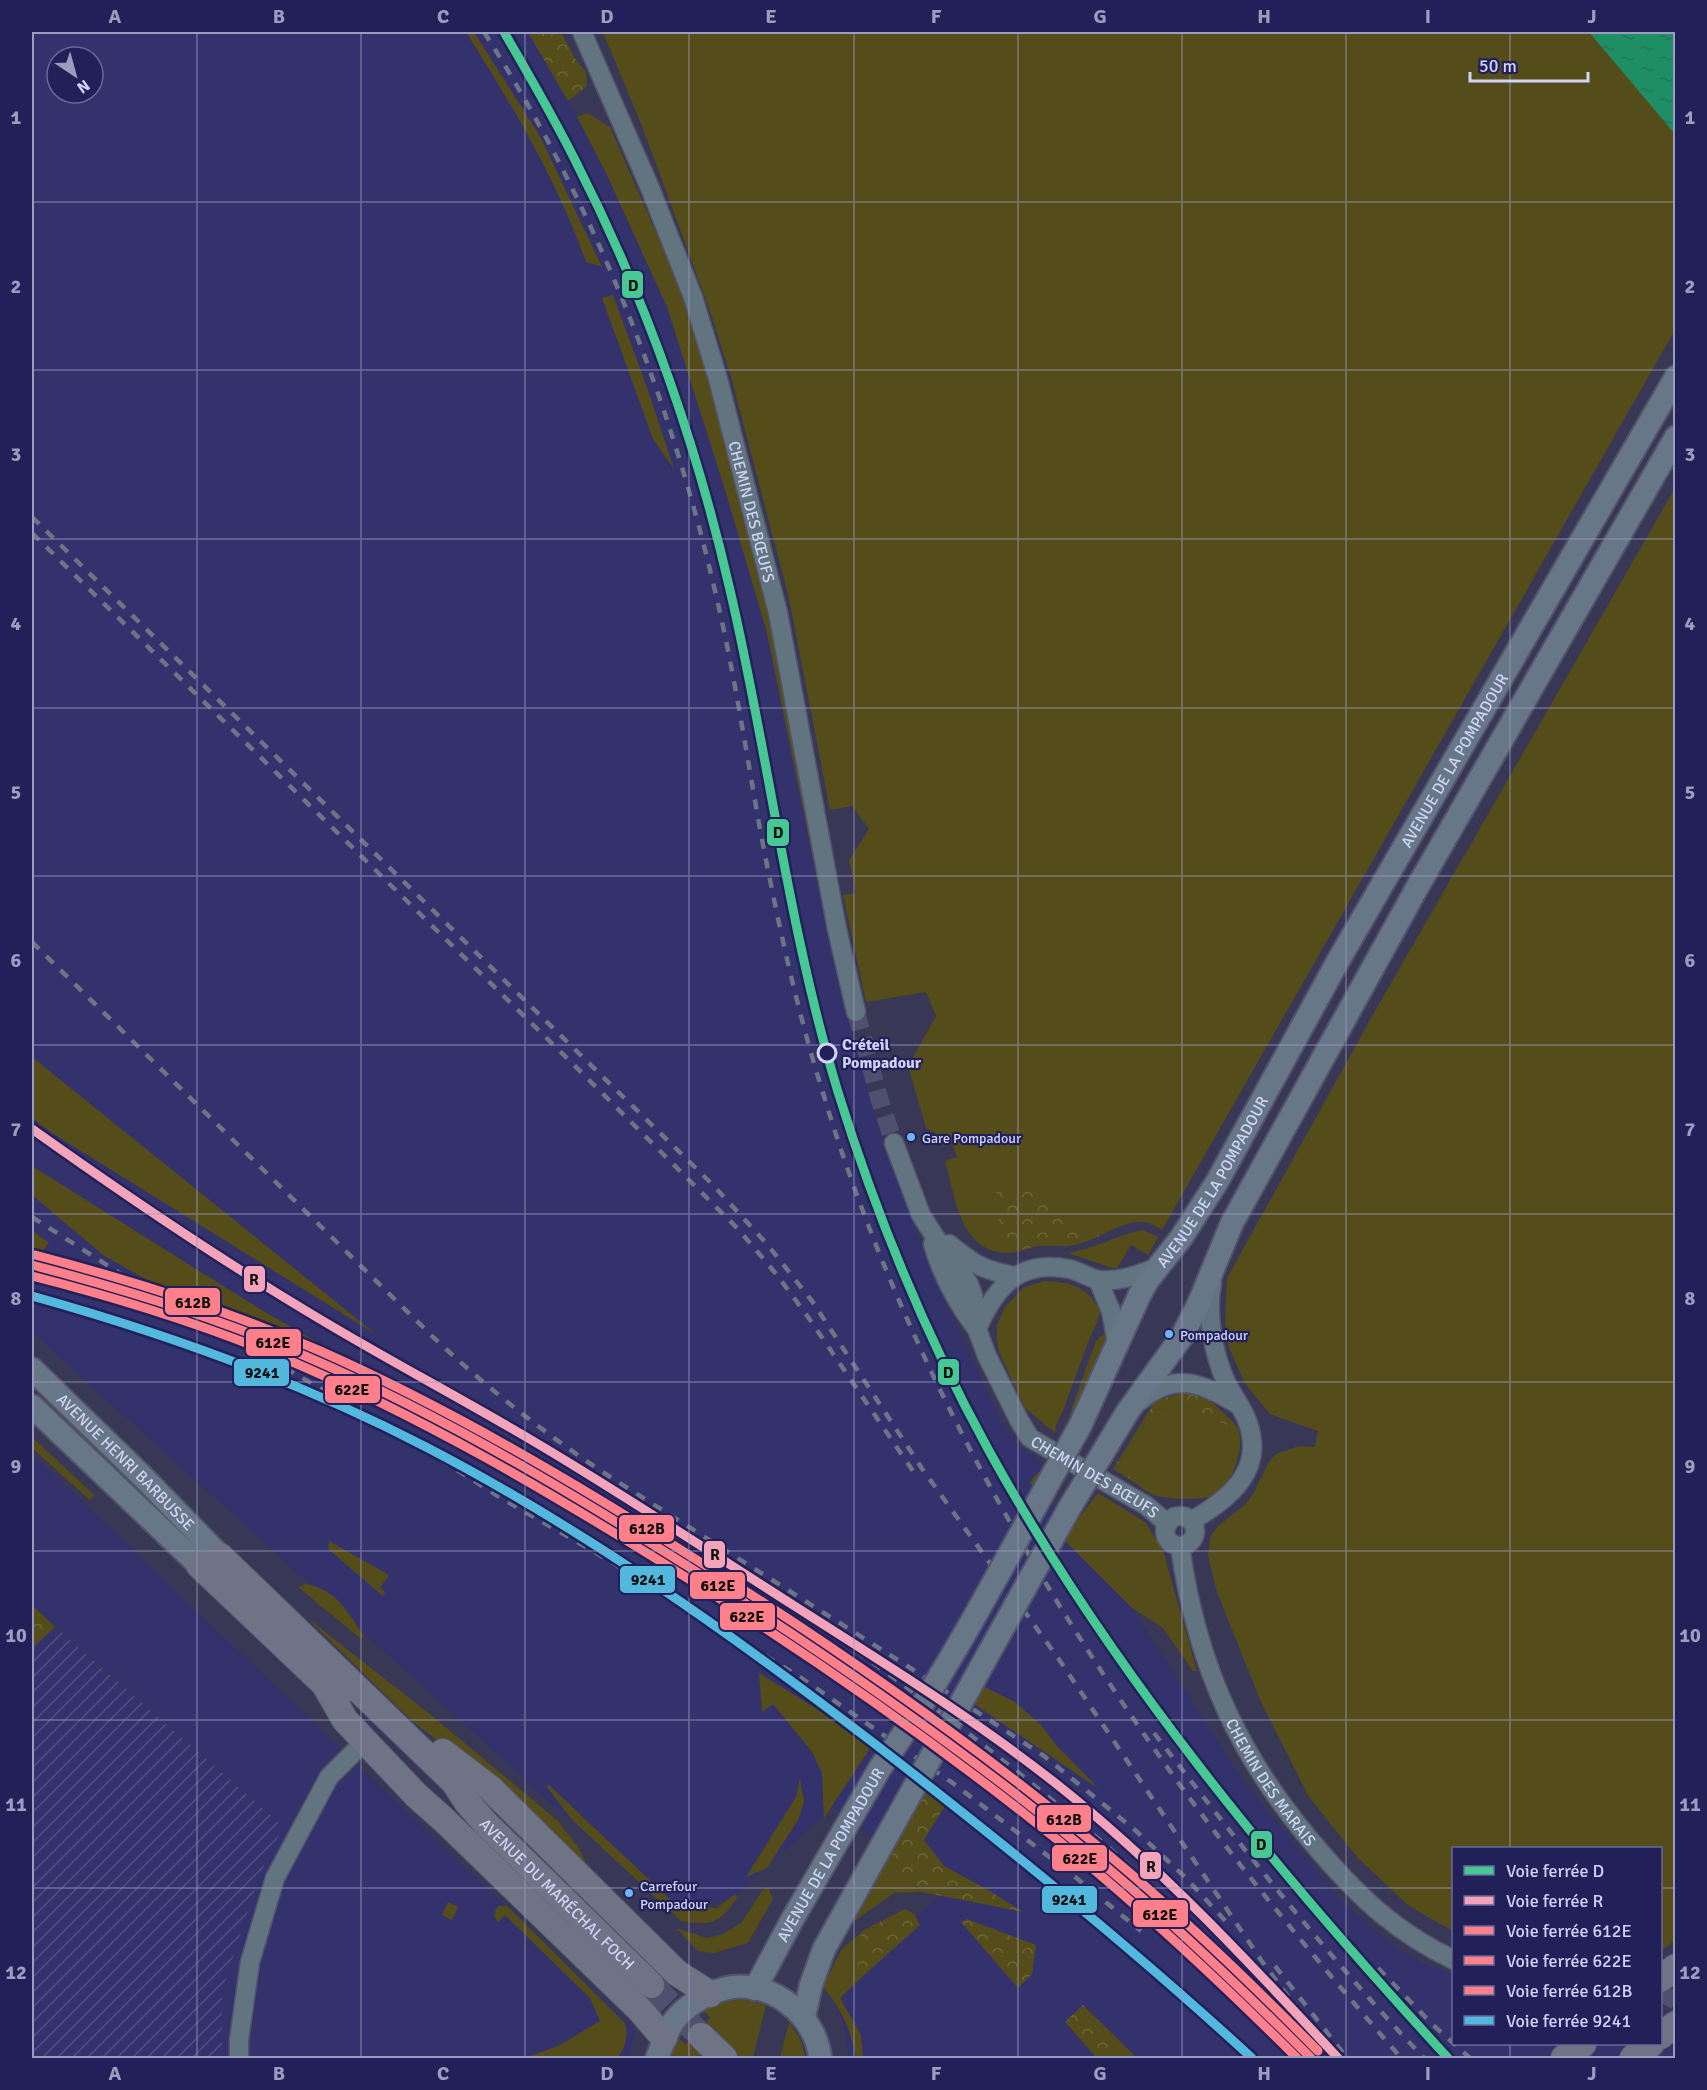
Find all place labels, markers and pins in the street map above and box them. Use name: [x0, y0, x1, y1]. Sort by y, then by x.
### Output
place label: Créteil Pompadour: [842, 1035, 922, 1073]
marker: Créteil Pompadour: [817, 1043, 837, 1063]
place label: Gare Pompadour: [922, 1130, 1022, 1147]
marker: Gare Pompadour: [905, 1131, 917, 1143]
place label: Pompadour: [1180, 1327, 1249, 1344]
marker: Pompadour: [1163, 1328, 1175, 1340]
place label: Carrefour Pompadour: [640, 1878, 709, 1913]
marker: Carrefour Pompadour: [623, 1887, 635, 1899]

